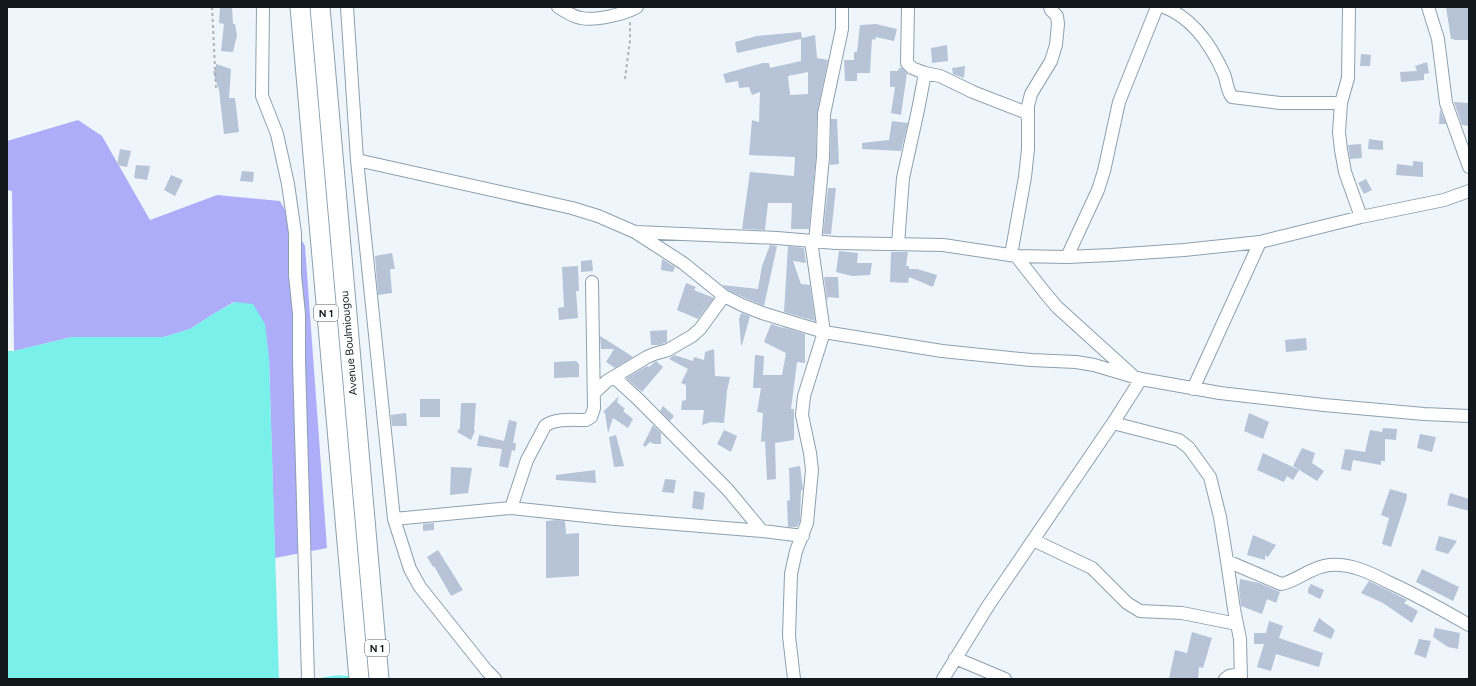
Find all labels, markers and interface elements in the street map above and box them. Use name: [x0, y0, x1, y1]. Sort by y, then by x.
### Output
street label: Avenue Boulmiougou: [338, 290, 360, 396]
road number: N 1: [314, 305, 338, 321]
road number: N 1: [365, 640, 389, 656]

